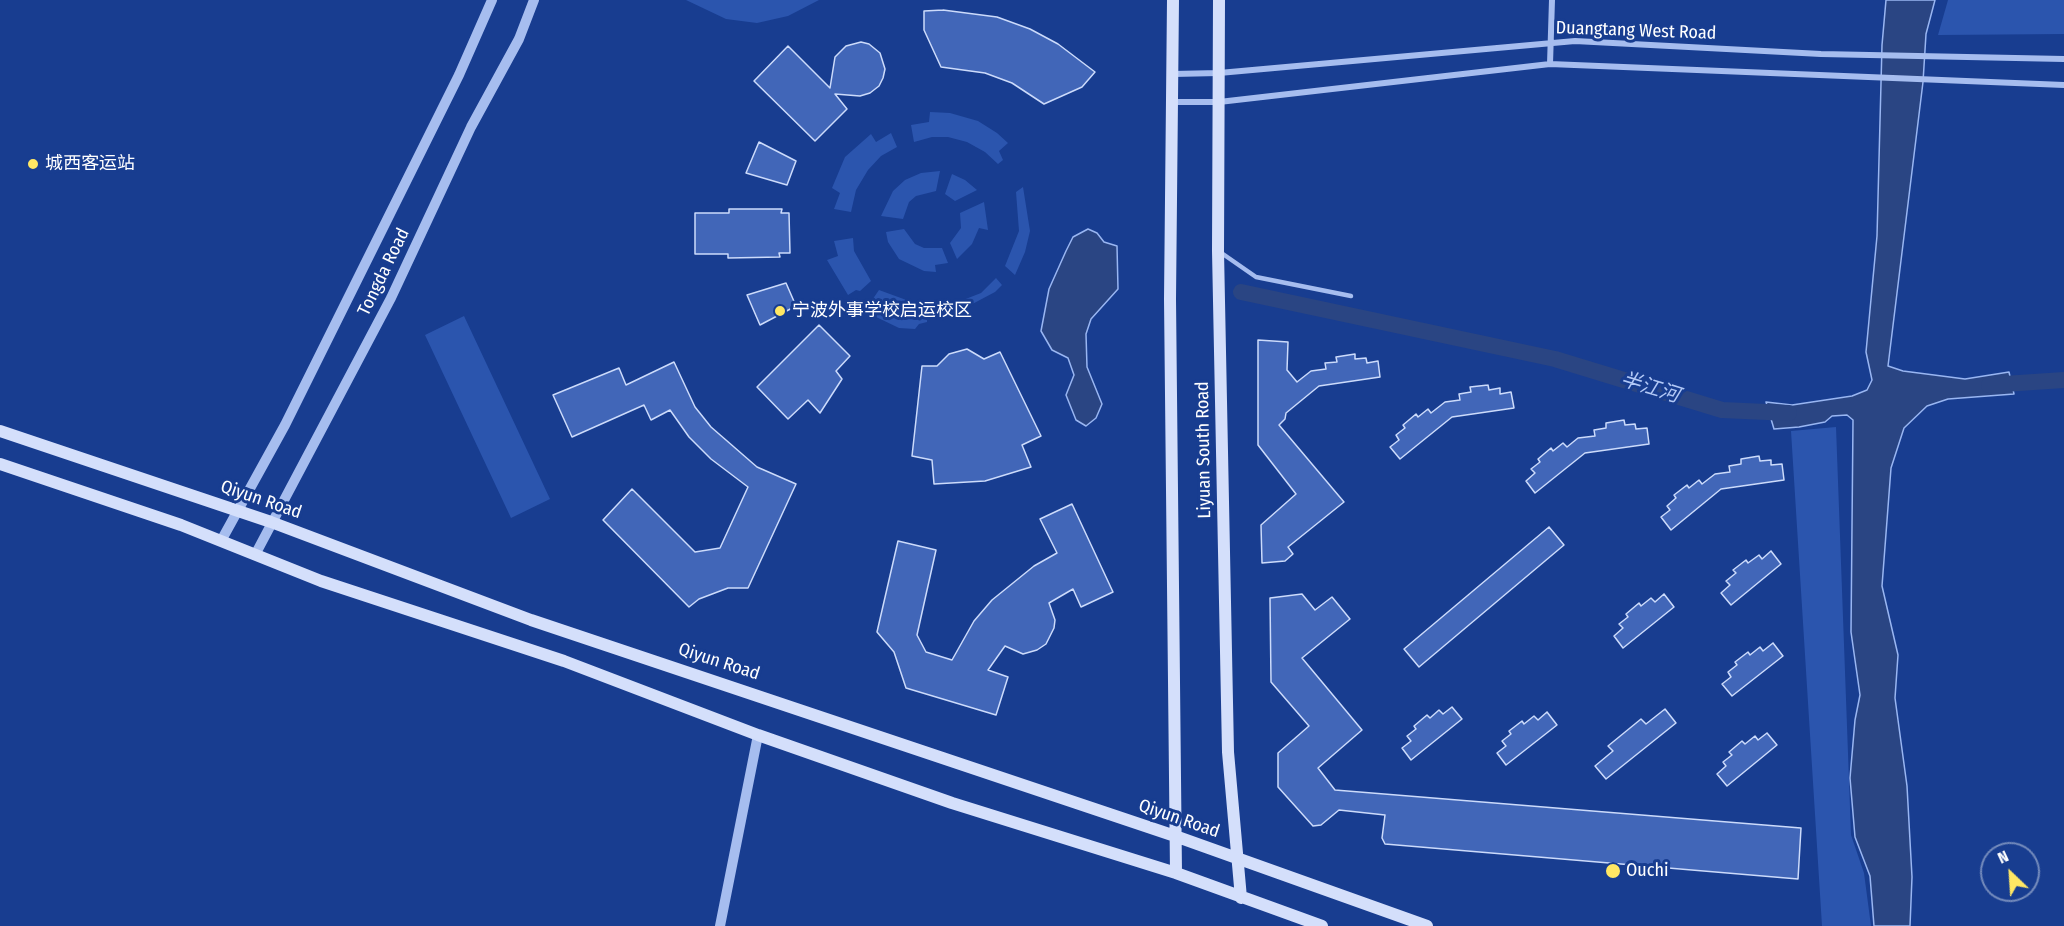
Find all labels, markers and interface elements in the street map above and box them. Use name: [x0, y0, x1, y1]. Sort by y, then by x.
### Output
street label: Duangtang West Road: [1555, 17, 1717, 45]
place label: 城西客运站: [45, 153, 135, 175]
marker: 城西客运站: [26, 157, 40, 171]
street label: Tongda Road: [354, 225, 414, 319]
place label: 宁波外事学校启运校区: [792, 300, 972, 322]
marker: 宁波外事学校启运校区: [773, 304, 787, 318]
water label: 半江河: [1618, 368, 1682, 408]
street label: Liyuan South Road: [1192, 381, 1216, 519]
street label: Qiyun Road: [218, 476, 304, 524]
street label: Qiyun Road: [676, 639, 762, 685]
street label: Qiyun Road: [1136, 795, 1222, 843]
north arrow: [1980, 842, 2040, 902]
text: N: [1995, 846, 2011, 868]
place label: Ouchi: [1626, 860, 1668, 882]
marker: Ouchi: [1604, 862, 1622, 880]

